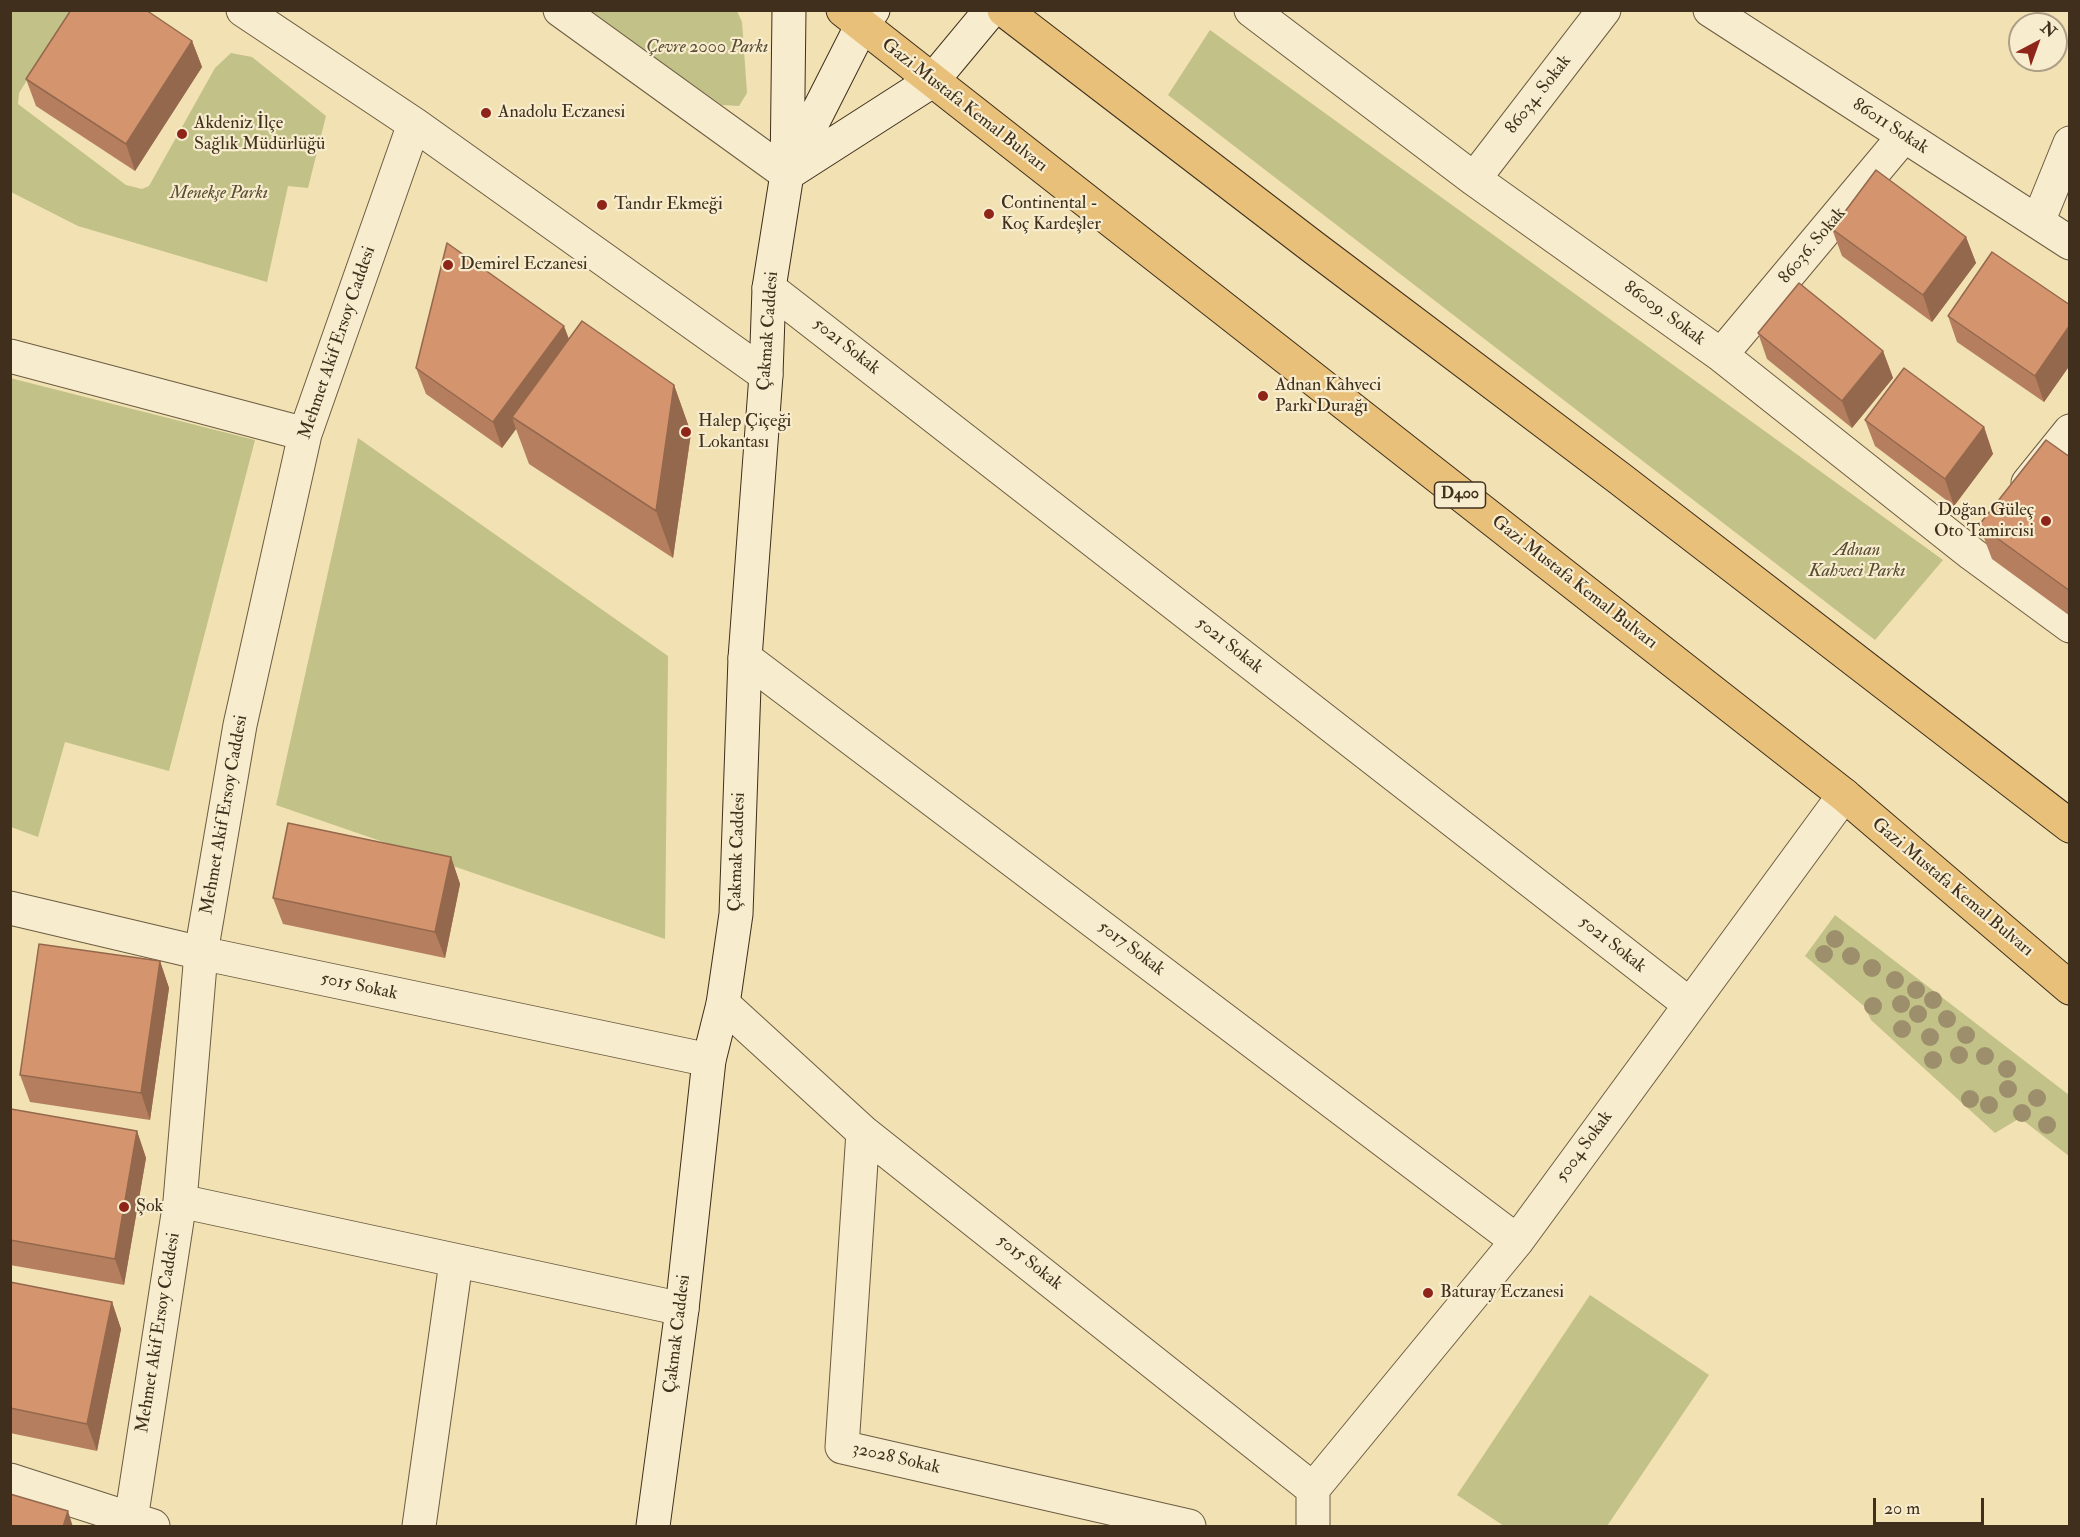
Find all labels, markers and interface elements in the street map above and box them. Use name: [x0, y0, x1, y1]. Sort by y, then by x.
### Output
north arrow: [2008, 12, 2068, 72]
text: N: [2037, 18, 2060, 42]
street label: Gazi Mustafa Kemal Bulvarı: [877, 35, 1051, 177]
park label: Çevre 2000 Parkı: [646, 37, 768, 59]
street label: 86034. Sokak: [1502, 51, 1576, 139]
street label: 86011 Sokak: [1848, 94, 1932, 160]
place label: Anadolu Eczanesi: [498, 102, 625, 124]
marker: Anadolu Eczanesi: [479, 106, 493, 120]
place label: Akdeniz İlçe Sağlık Müdürlüğü: [194, 113, 325, 156]
marker: Akdeniz İlçe Sağlık Müdürlüğü: [175, 127, 189, 141]
park label: Menekşe Parkı: [170, 183, 268, 205]
place label: Continental - Koç Kardeşler: [1001, 193, 1101, 236]
place label: Tandır Ekmeği: [614, 194, 723, 216]
marker: Tandır Ekmeği: [595, 198, 609, 212]
street label: 86036. Sokak: [1775, 203, 1851, 289]
marker: Continental - Koç Kardeşler: [982, 207, 996, 221]
street label: Mehmet Akif Ersoy Caddesi: [295, 244, 381, 442]
place label: Demirel Eczanesi: [460, 254, 588, 276]
marker: Demirel Eczanesi: [441, 258, 455, 272]
street label: Çakmak Caddesi: [754, 271, 784, 391]
street label: 86009. Sokak: [1619, 277, 1709, 351]
street label: 5021 Sokak: [808, 314, 884, 380]
place label: Adnan Kahveci Parkı Durağı: [1275, 375, 1381, 418]
marker: Adnan Kahveci Parkı Durağı: [1256, 389, 1270, 403]
place label: Halep Çiçeği Lokantası: [698, 411, 791, 454]
marker: Halep Çiçeği Lokantası: [679, 425, 693, 439]
road number: D400: [1434, 482, 1486, 508]
place label: Doğan Güleç Oto Tamircisi: [1934, 500, 2034, 542]
street label: Gazi Mustafa Kemal Bulvarı: [1487, 512, 1661, 654]
marker: Doğan Güleç Oto Tamircisi: [2039, 514, 2053, 528]
park label: Adnan Kahveci Parkı: [1809, 540, 1905, 582]
street label: 5021 Sokak: [1191, 613, 1267, 679]
street label: Mehmet Akif Ersoy Caddesi: [197, 713, 253, 917]
street label: Çakmak Caddesi: [725, 792, 751, 912]
street label: Gazi Mustafa Kemal Bulvarı: [1867, 814, 2037, 962]
street label: 5021 Sokak: [1574, 912, 1650, 978]
street label: 5017 Sokak: [1093, 917, 1169, 981]
street label: 5015 Sokak: [319, 968, 399, 1006]
street label: 5004 Sokak: [1552, 1107, 1618, 1187]
place label: Şok: [136, 1196, 163, 1218]
marker: Şok: [117, 1200, 131, 1214]
street label: 5015 Sokak: [992, 1230, 1066, 1296]
street label: Mehmet Akif Ersoy Caddesi: [132, 1231, 186, 1435]
street label: Çakmak Caddesi: [660, 1273, 696, 1395]
place label: Baturay Eczanesi: [1440, 1282, 1564, 1304]
marker: Baturay Eczanesi: [1421, 1286, 1435, 1300]
street label: 32028 Sokak: [850, 1438, 942, 1480]
scale bar: [1876, 1486, 1987, 1524]
text: 20 m: [1884, 1497, 1920, 1520]

